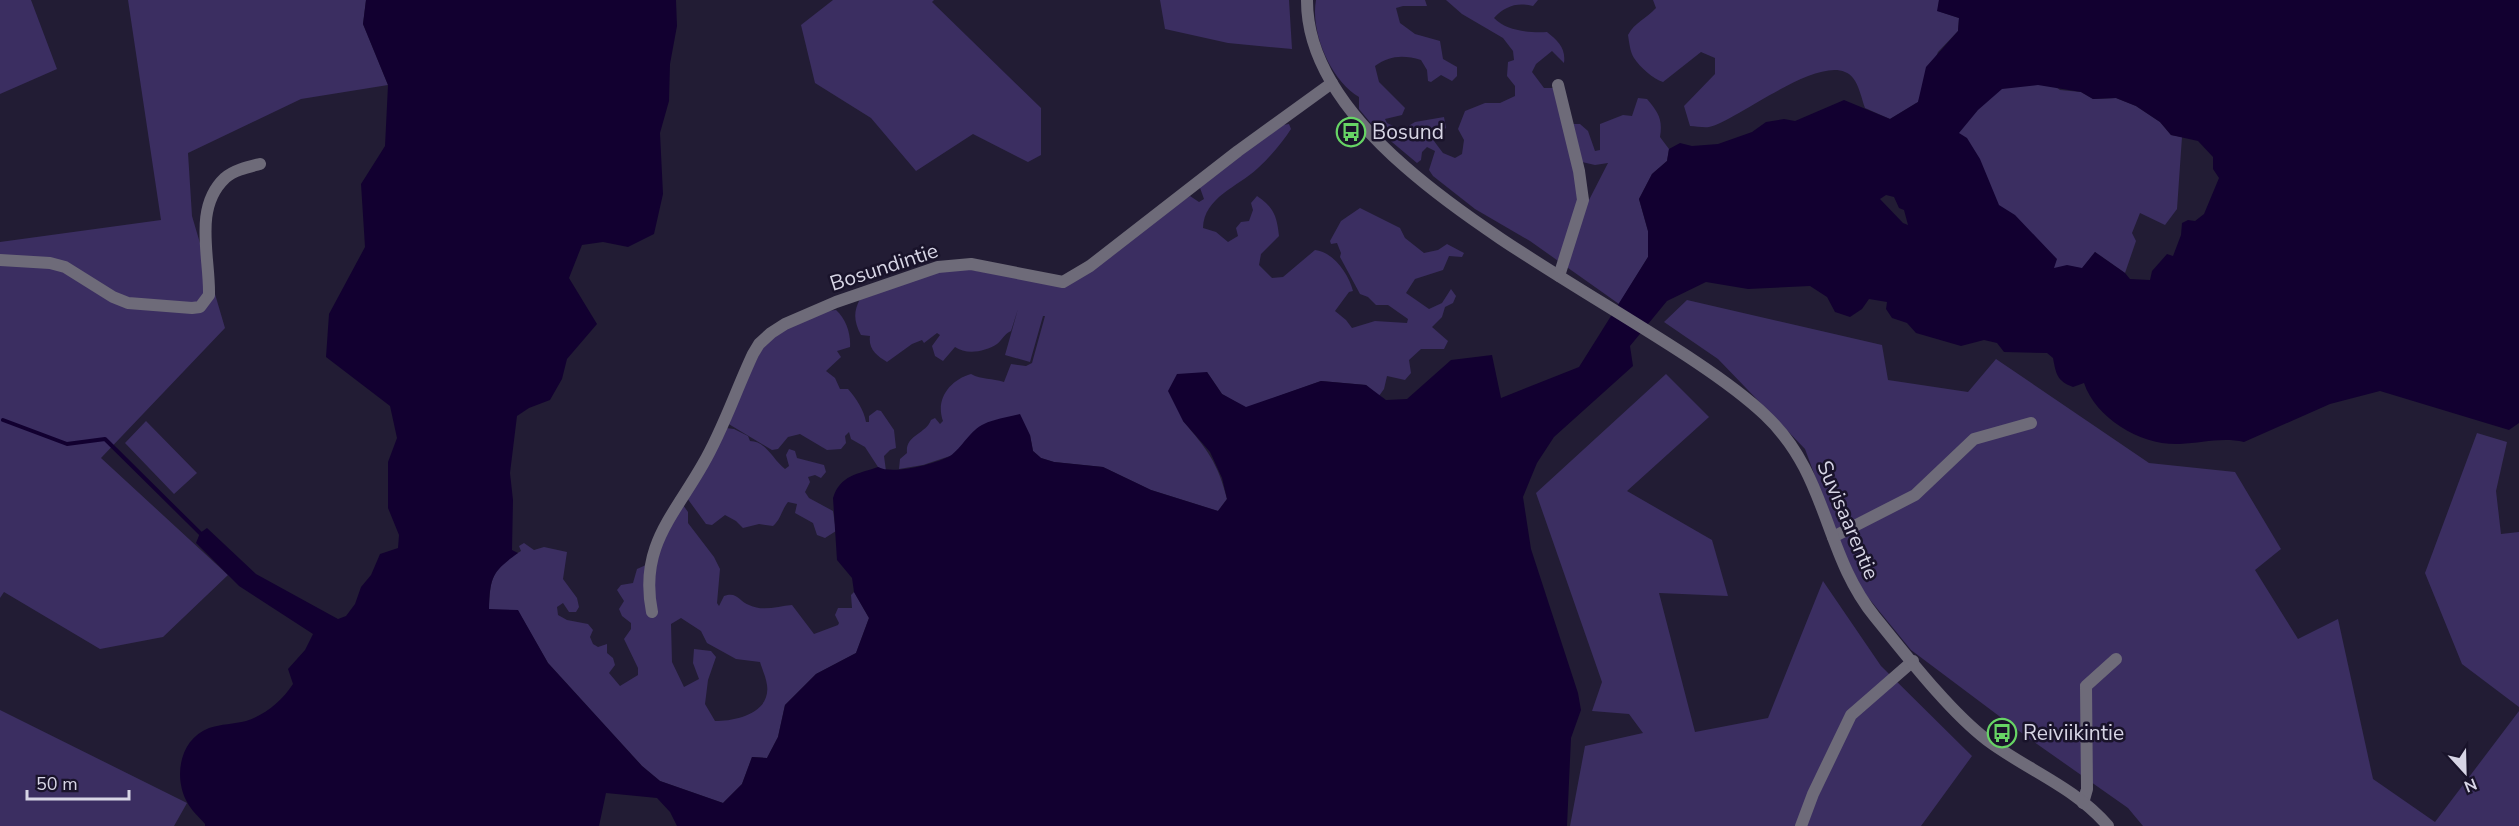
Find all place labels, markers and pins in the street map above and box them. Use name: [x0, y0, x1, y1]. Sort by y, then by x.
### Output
bus stop icon: Bosund: [1335, 116, 1367, 148]
place label: Bosund: [1372, 118, 1444, 146]
bus stop icon: Reiviikintie: [1986, 717, 2018, 749]
place label: Reiviikintie: [2023, 719, 2124, 747]

